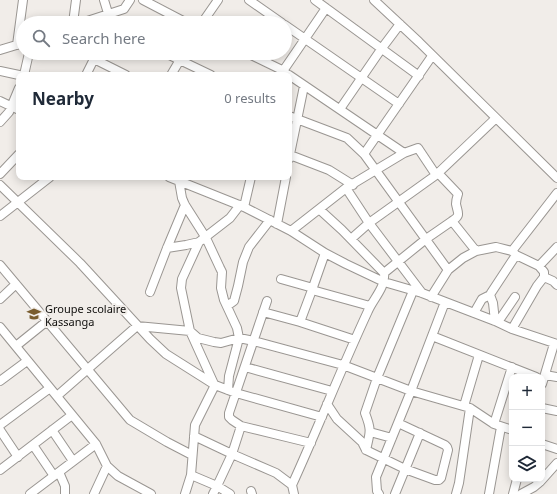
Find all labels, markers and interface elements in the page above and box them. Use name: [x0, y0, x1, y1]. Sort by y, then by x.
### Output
search box: [16, 16, 292, 60]
icon: search: [30, 27, 52, 49]
text: Search here: [62, 28, 145, 48]
text: Nearby: [32, 87, 94, 110]
text: 0 results: [224, 89, 276, 107]
place label: Groupe scolaire Kassanga: [45, 301, 126, 329]
school or university icon: Groupe scolaire Kassanga: [26, 306, 42, 322]
map controls: [509, 374, 545, 482]
button: +: [509, 374, 545, 410]
button: −: [509, 410, 545, 446]
button: layers: [509, 446, 545, 482]

